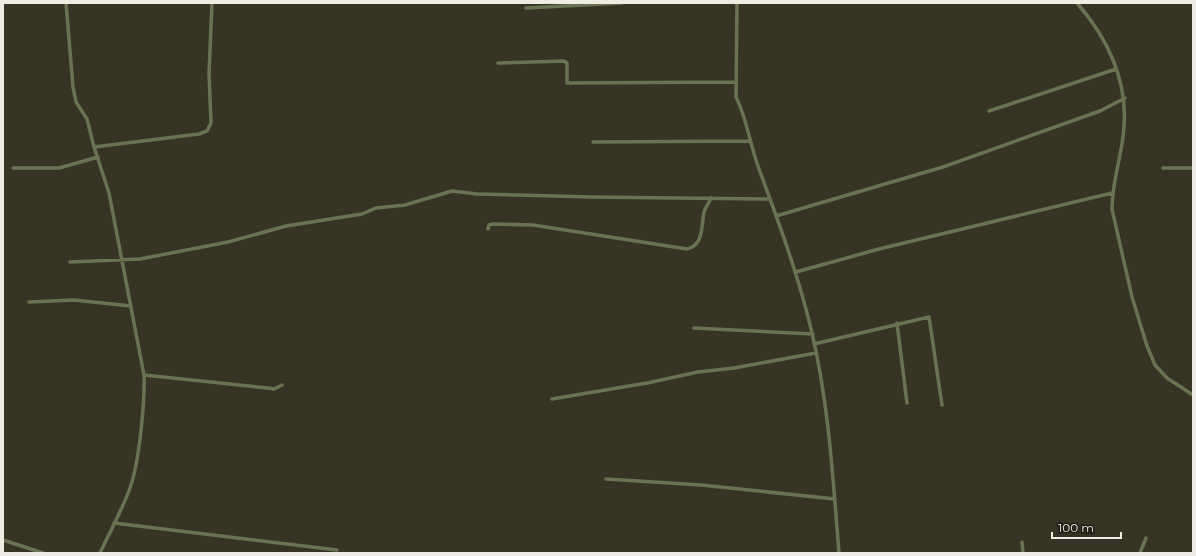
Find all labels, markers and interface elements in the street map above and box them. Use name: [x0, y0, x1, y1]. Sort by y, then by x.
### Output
scale bar: [1052, 514, 1121, 540]
text: 100 m: [1058, 520, 1094, 535]

